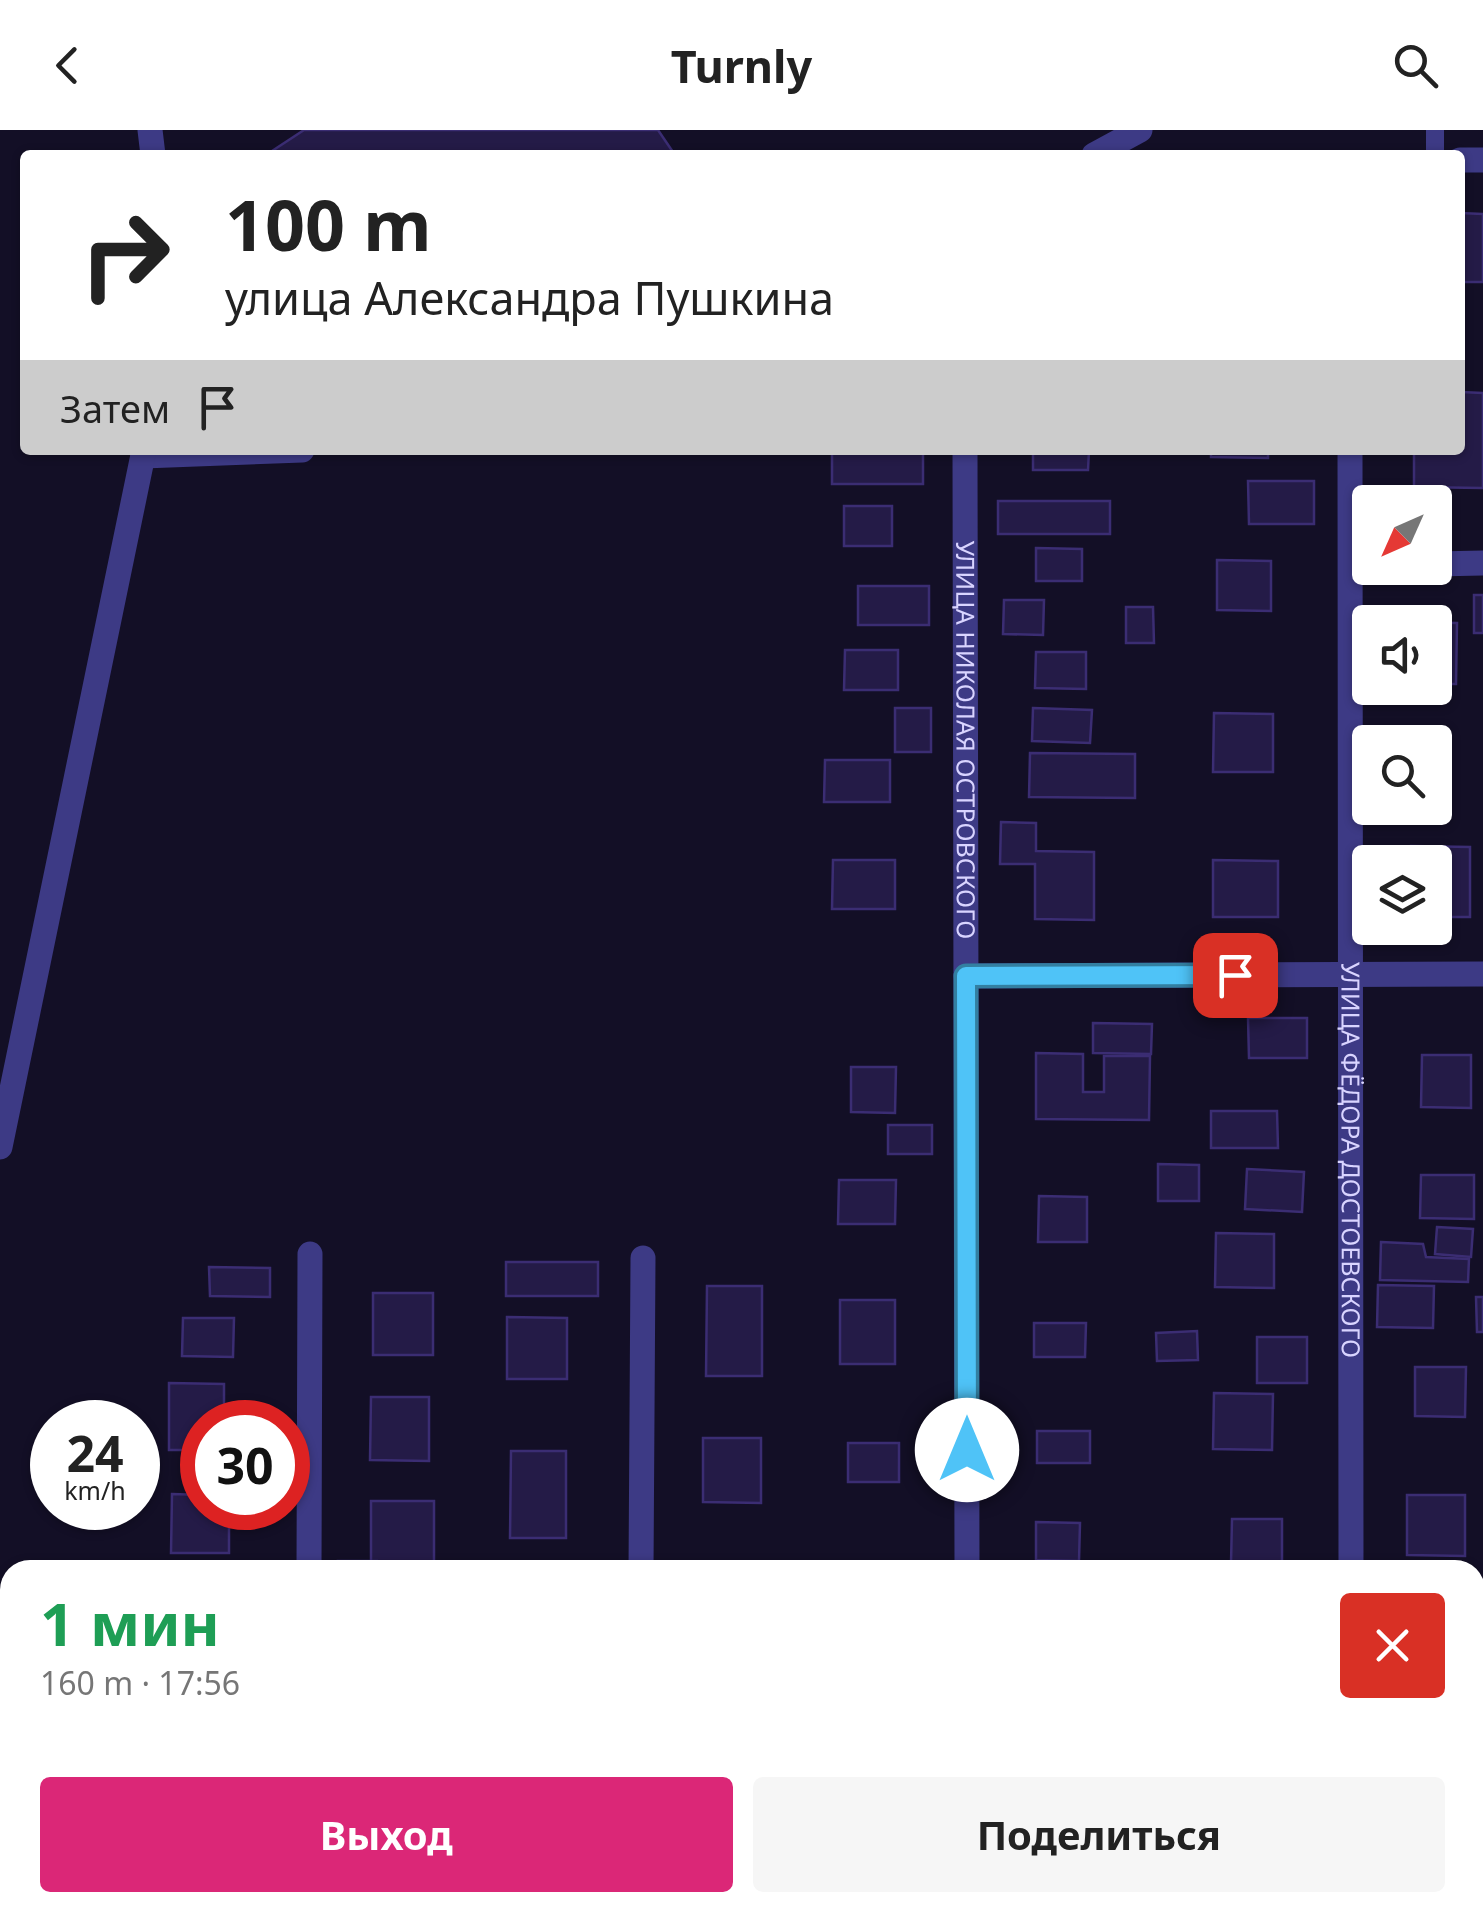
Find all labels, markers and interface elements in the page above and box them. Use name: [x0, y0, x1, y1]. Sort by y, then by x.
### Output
text: Turnly: [671, 35, 812, 96]
icon: back: [40, 38, 95, 93]
icon: search: [1388, 38, 1443, 93]
text: 100 m: [225, 176, 432, 272]
icon: right: [60, 190, 190, 320]
text: улица Александра Пушкина: [225, 267, 834, 328]
icon: arrive: [190, 380, 245, 435]
text: Затем: [60, 382, 170, 434]
north arrow: [1352, 485, 1452, 585]
map controls: [1352, 485, 1452, 945]
street label: УЛИЦА НИКОЛАЯ ОСТРОВСКОГО: [949, 541, 984, 939]
button: sound: [1352, 605, 1452, 705]
button: search: [1352, 725, 1452, 825]
button: layers: [1352, 845, 1452, 945]
pin: [1193, 933, 1278, 1018]
icon: arrive: [1208, 948, 1263, 1003]
street label: УЛИЦА ФЁДОРА ДОСТОЕВСКОГО: [1334, 962, 1369, 1358]
position arrow: [915, 1398, 1019, 1502]
speed limit sign: 30: [180, 1400, 310, 1530]
text: 24: [66, 1419, 124, 1487]
text: km/h: [64, 1473, 126, 1507]
text: 1 мин: [40, 1582, 220, 1664]
button: close: [1340, 1593, 1445, 1698]
text: 160 m · 17:56: [40, 1661, 240, 1704]
button: Выход: [40, 1777, 733, 1892]
button: Поделиться: [753, 1777, 1445, 1892]

